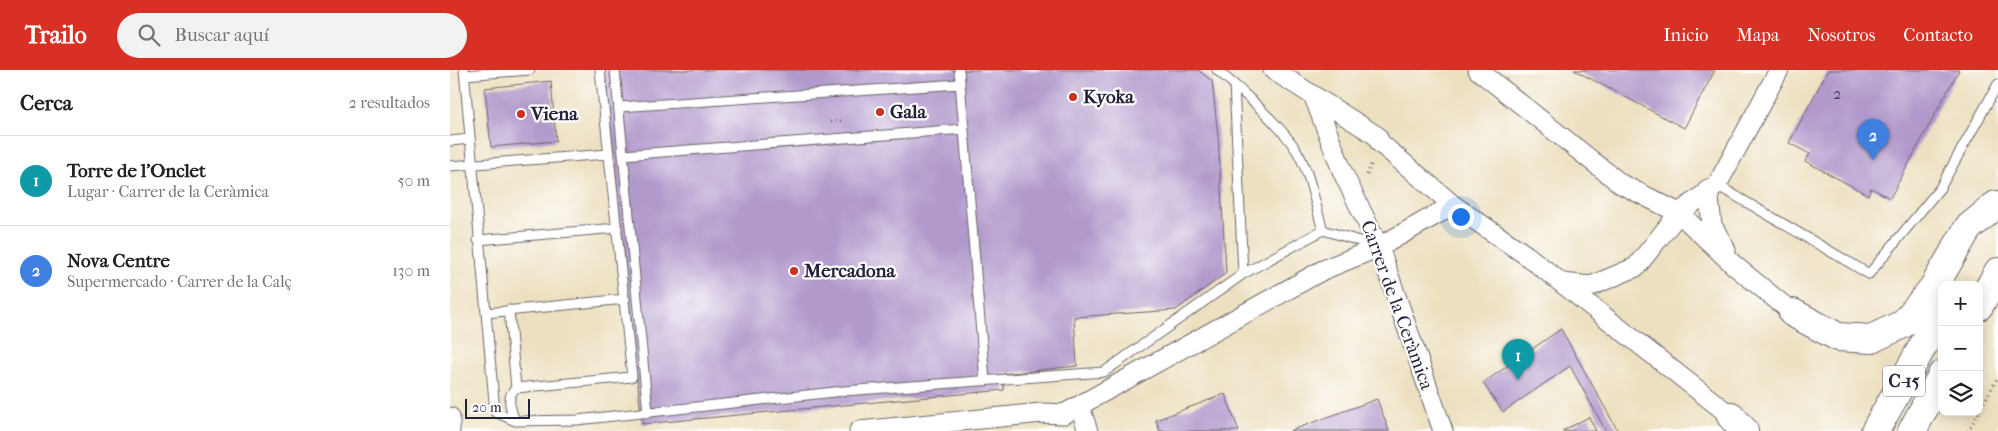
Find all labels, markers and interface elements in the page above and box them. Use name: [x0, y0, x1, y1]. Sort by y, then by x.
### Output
search box: [117, 13, 467, 58]
text: Trailo: [25, 21, 87, 49]
icon: search: [135, 21, 163, 49]
text: Buscar aquí: [175, 24, 269, 46]
text: Inicio: [1664, 25, 1709, 46]
text: Mapa: [1737, 25, 1779, 46]
text: Nosotros: [1807, 25, 1875, 46]
text: Contacto: [1903, 25, 1973, 46]
house number: 2: [1833, 84, 1841, 103]
place label: Kyoka: [1083, 86, 1135, 108]
text: Cerca: [20, 91, 72, 115]
marker: Kyoka: [1067, 91, 1079, 103]
text: 2 resultados: [349, 93, 430, 112]
place label: Gala: [890, 101, 927, 123]
place label: Viena: [530, 103, 579, 125]
marker: Gala: [874, 106, 886, 118]
marker: Viena: [515, 108, 527, 120]
pin: 2: [1857, 119, 1889, 160]
text: Torre de l'Onclet: [67, 160, 206, 182]
text: 1: [33, 171, 39, 190]
text: 50 m: [398, 171, 430, 190]
text: Lugar · Carrer de la Ceràmica: [67, 182, 269, 201]
your location: [1448, 204, 1474, 230]
street label: Carrer de la Ceràmica: [1356, 217, 1438, 393]
text: Nova Centre: [67, 250, 170, 272]
place label: Mercadona: [803, 260, 897, 282]
text: 2: [32, 261, 40, 280]
text: 130 m: [392, 261, 430, 280]
marker: Mercadona: [788, 265, 800, 277]
text: Supermercado · Carrer de la Calç: [67, 272, 292, 291]
map controls: [1938, 281, 1983, 416]
button: +: [1938, 281, 1983, 326]
button: −: [1938, 326, 1983, 371]
pin: 1: [1502, 339, 1534, 380]
road number: C-15: [1883, 366, 1925, 396]
button: layers: [1938, 371, 1983, 416]
scale bar: [465, 396, 530, 419]
text: 20 m: [472, 399, 502, 416]

